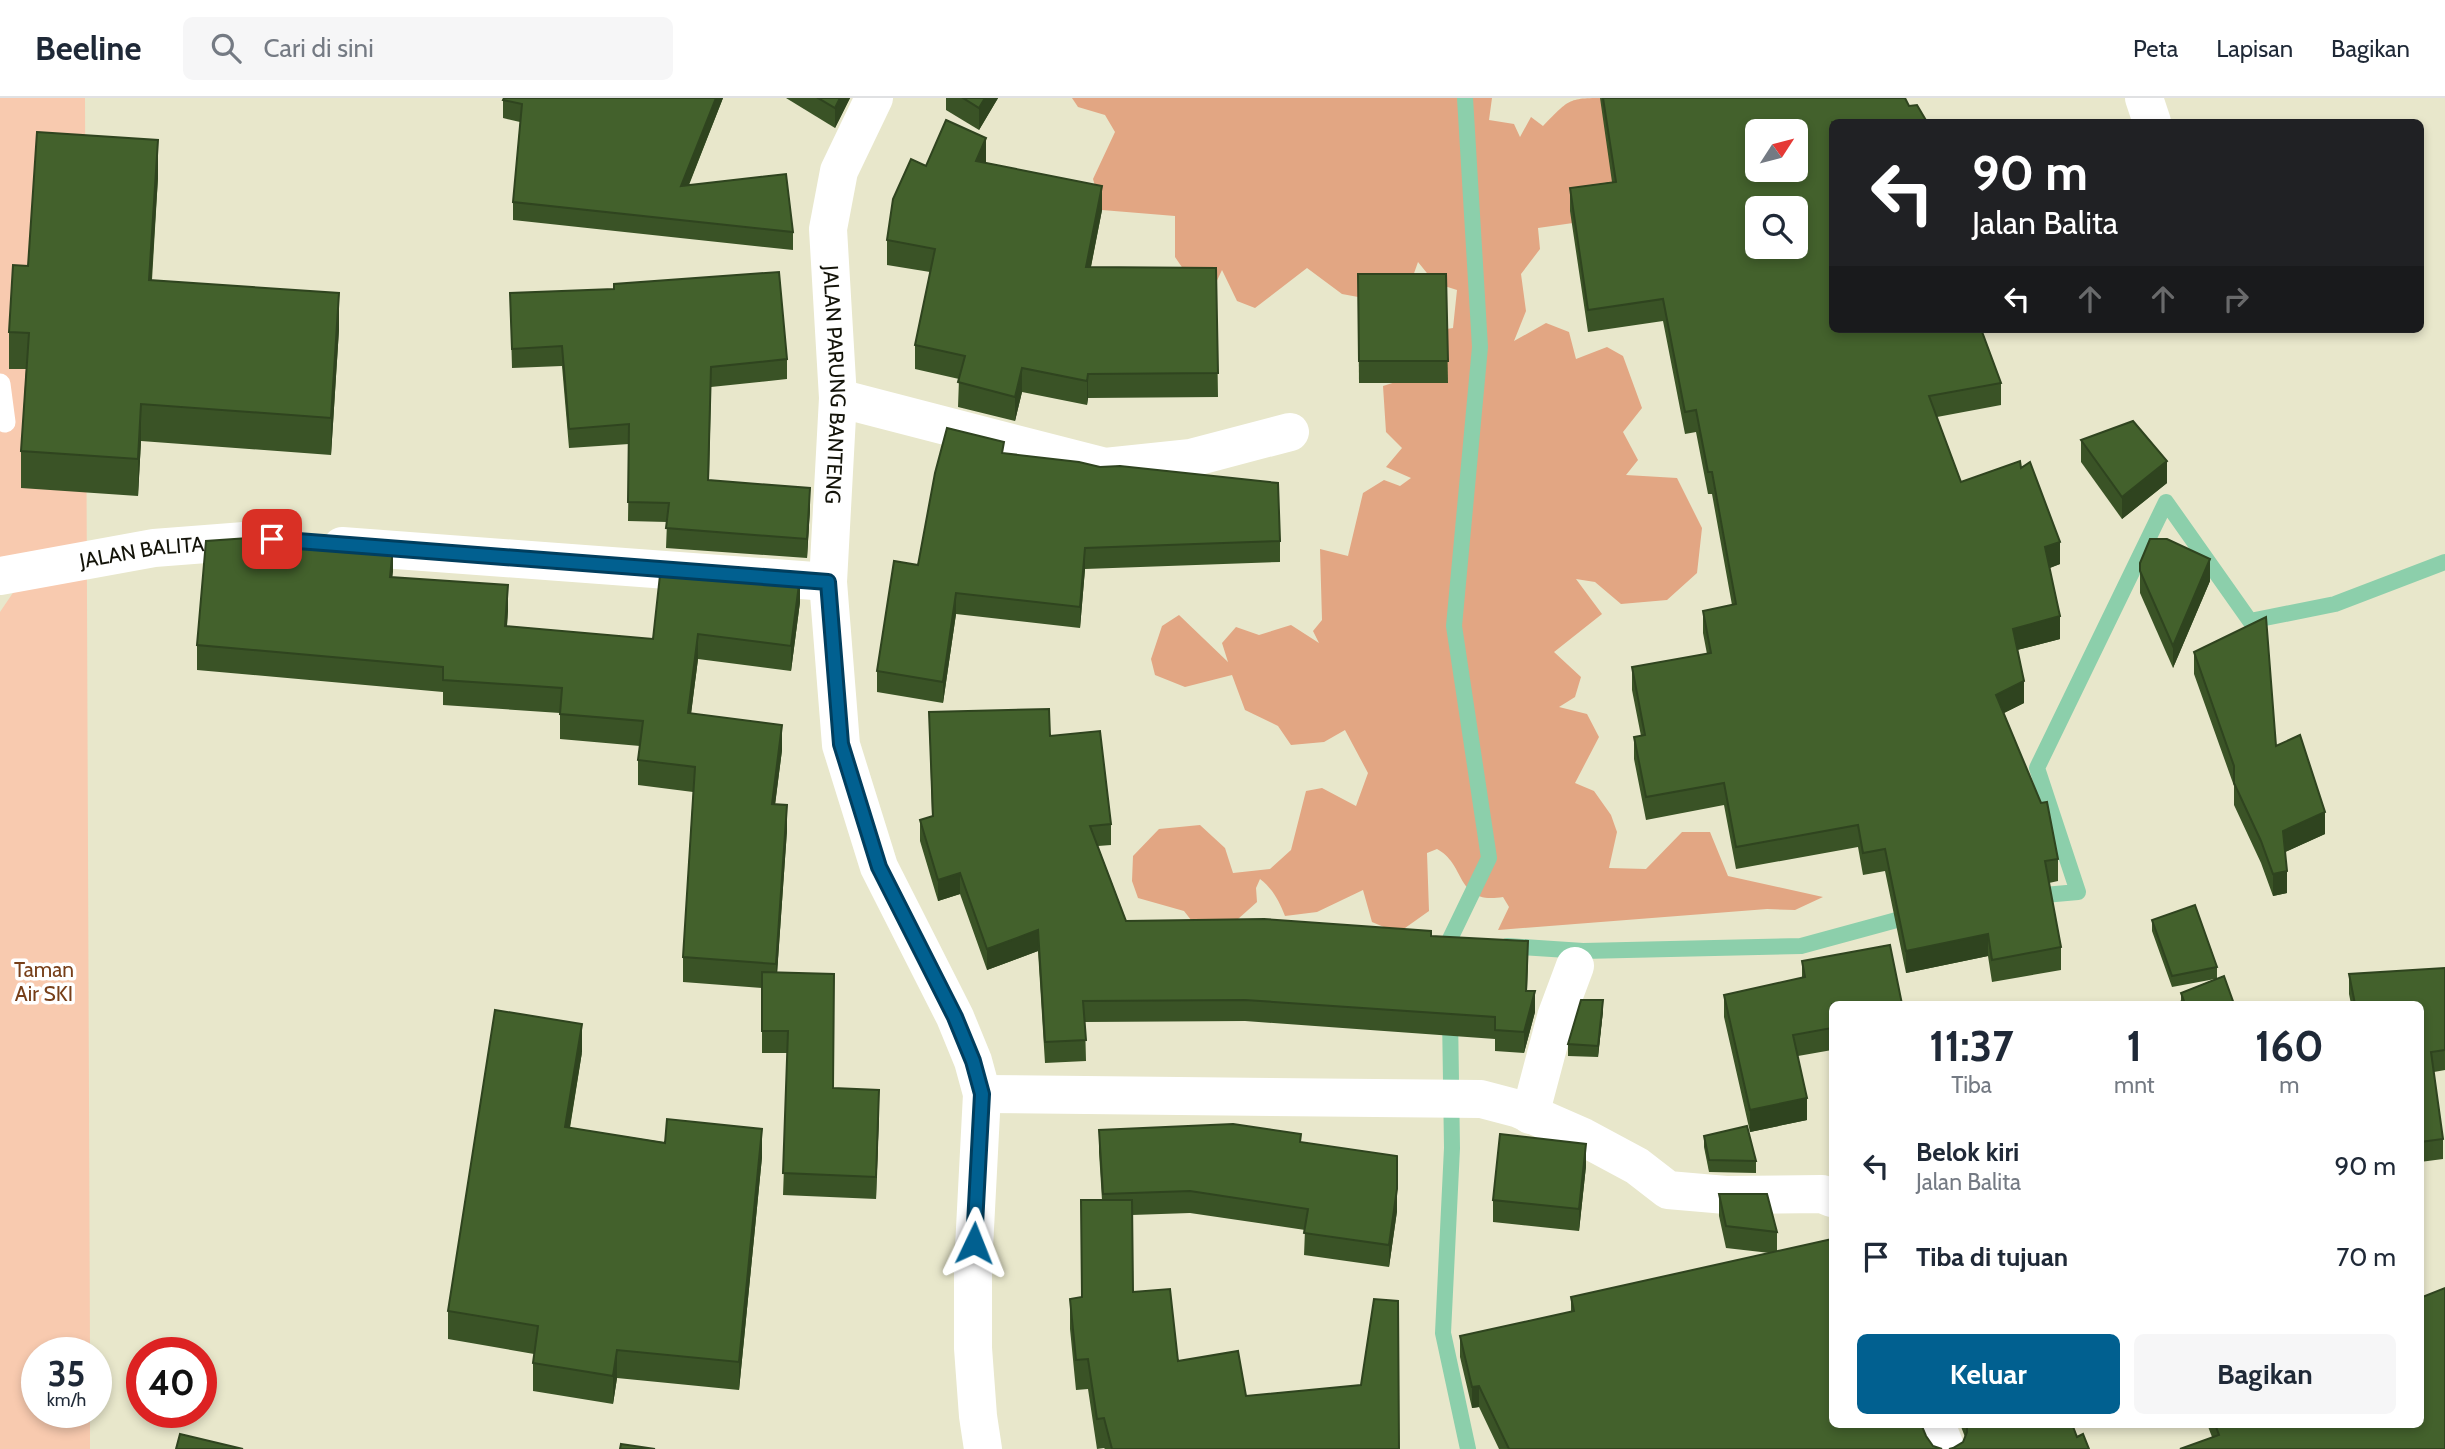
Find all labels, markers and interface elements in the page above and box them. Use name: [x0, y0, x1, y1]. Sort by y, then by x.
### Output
search box: [183, 17, 673, 80]
text: Beeline: [35, 28, 141, 68]
icon: search: [207, 29, 245, 67]
text: Cari di sini: [263, 32, 374, 64]
text: Peta: [2133, 34, 2178, 63]
text: Lapisan: [2216, 34, 2293, 63]
text: Bagikan: [2331, 34, 2410, 63]
north arrow: [1745, 119, 1808, 182]
map controls: [1745, 119, 1808, 259]
text: 90 m: [1972, 143, 2088, 202]
icon: left: [1857, 147, 1948, 238]
button: search: [1745, 196, 1808, 259]
text: Jalan Balita: [1972, 203, 2118, 242]
street label: JALAN PARUNG BANTENG: [818, 264, 851, 505]
icon: left: [1998, 280, 2036, 318]
icon: ahead: [2071, 280, 2109, 318]
icon: ahead: [2144, 280, 2182, 318]
icon: right: [2217, 280, 2255, 318]
pin: [242, 509, 302, 569]
icon: arrive: [253, 520, 291, 558]
street label: JALAN BALITA: [77, 531, 205, 573]
park label: Taman Air SKI: [14, 957, 74, 1006]
text: 11:37: [1929, 1020, 2014, 1072]
text: 1: [2127, 1020, 2142, 1072]
text: 160: [2255, 1020, 2324, 1072]
text: Tiba: [1951, 1071, 1992, 1099]
text: mnt: [2114, 1071, 2155, 1099]
text: m: [2279, 1071, 2299, 1099]
text: Belok kiri: [1916, 1136, 2019, 1168]
icon: left: [1857, 1147, 1895, 1185]
text: 90 m: [2334, 1150, 2396, 1182]
text: Jalan Balita: [1916, 1168, 2021, 1196]
position arrow: [937, 1206, 1011, 1280]
icon: arrive: [1857, 1238, 1895, 1276]
text: Tiba di tujuan: [1916, 1241, 2068, 1273]
text: 70 m: [2336, 1241, 2396, 1273]
button: Keluar: [1857, 1334, 2120, 1414]
button: Bagikan: [2134, 1334, 2396, 1414]
speed limit sign: 40: [126, 1337, 217, 1428]
text: 35: [48, 1352, 85, 1395]
text: km/h: [47, 1389, 86, 1411]

